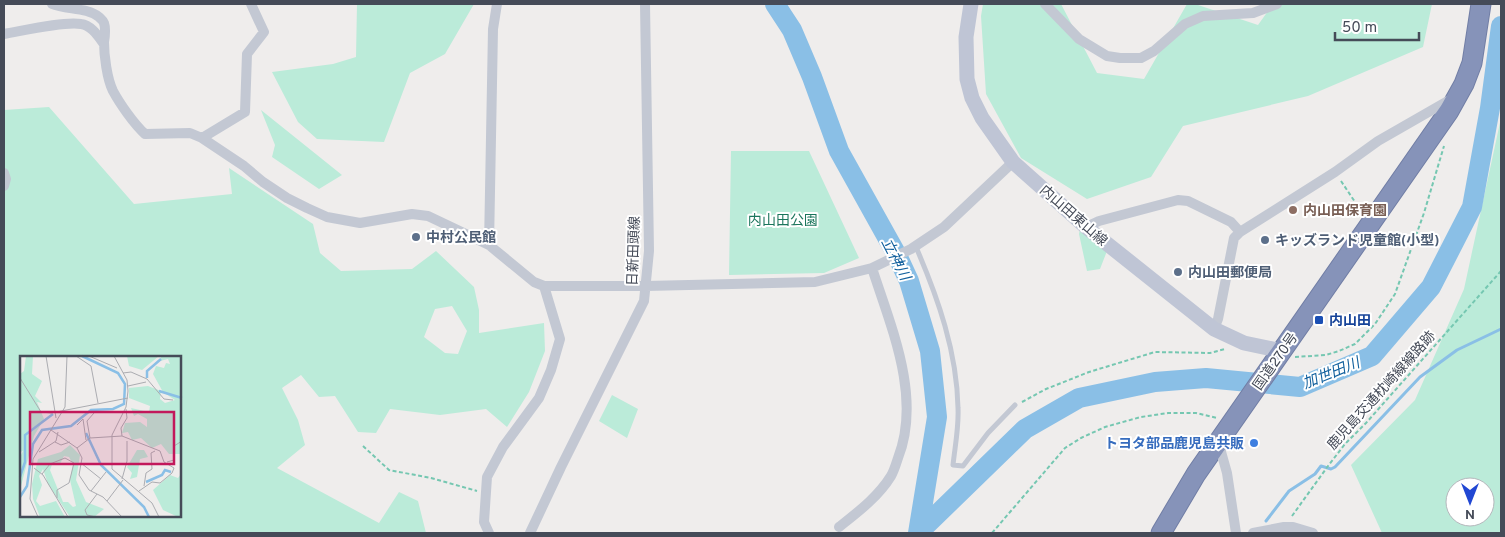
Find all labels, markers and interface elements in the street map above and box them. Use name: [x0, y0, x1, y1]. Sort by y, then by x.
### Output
scale bar: [1335, 10, 1419, 42]
text: 50 m: [1342, 19, 1377, 38]
street label: 内山田東山線: [1036, 182, 1110, 250]
place label: 内山田保育園: [1303, 203, 1387, 220]
marker: 内山田保育園: [1287, 204, 1299, 216]
park label: 内山田公園: [748, 213, 818, 230]
street label: 日新田頭線: [625, 216, 644, 286]
place label: 中村公民館: [426, 229, 496, 247]
marker: 中村公民館: [410, 231, 422, 243]
place label: キッズランド児童館(小型): [1275, 232, 1439, 250]
marker: キッズランド児童館(小型): [1259, 234, 1271, 246]
water label: 立神川: [876, 235, 914, 286]
place label: 内山田郵便局: [1188, 265, 1272, 282]
marker: 内山田郵便局: [1172, 266, 1184, 278]
place label: 内山田: [1329, 313, 1371, 330]
marker: 内山田: [1313, 314, 1325, 326]
street label: 鹿児島交通枕崎線線路跡: [1324, 328, 1440, 454]
street label: 国道270号: [1250, 330, 1302, 394]
water label: 加世田川: [1300, 354, 1365, 394]
inset map: [20, 356, 181, 517]
place label: トヨタ部品鹿児島共販: [1104, 436, 1244, 453]
marker: トヨタ部品鹿児島共販: [1248, 437, 1260, 449]
north arrow: [1445, 477, 1495, 527]
text: N: [1465, 505, 1475, 522]

